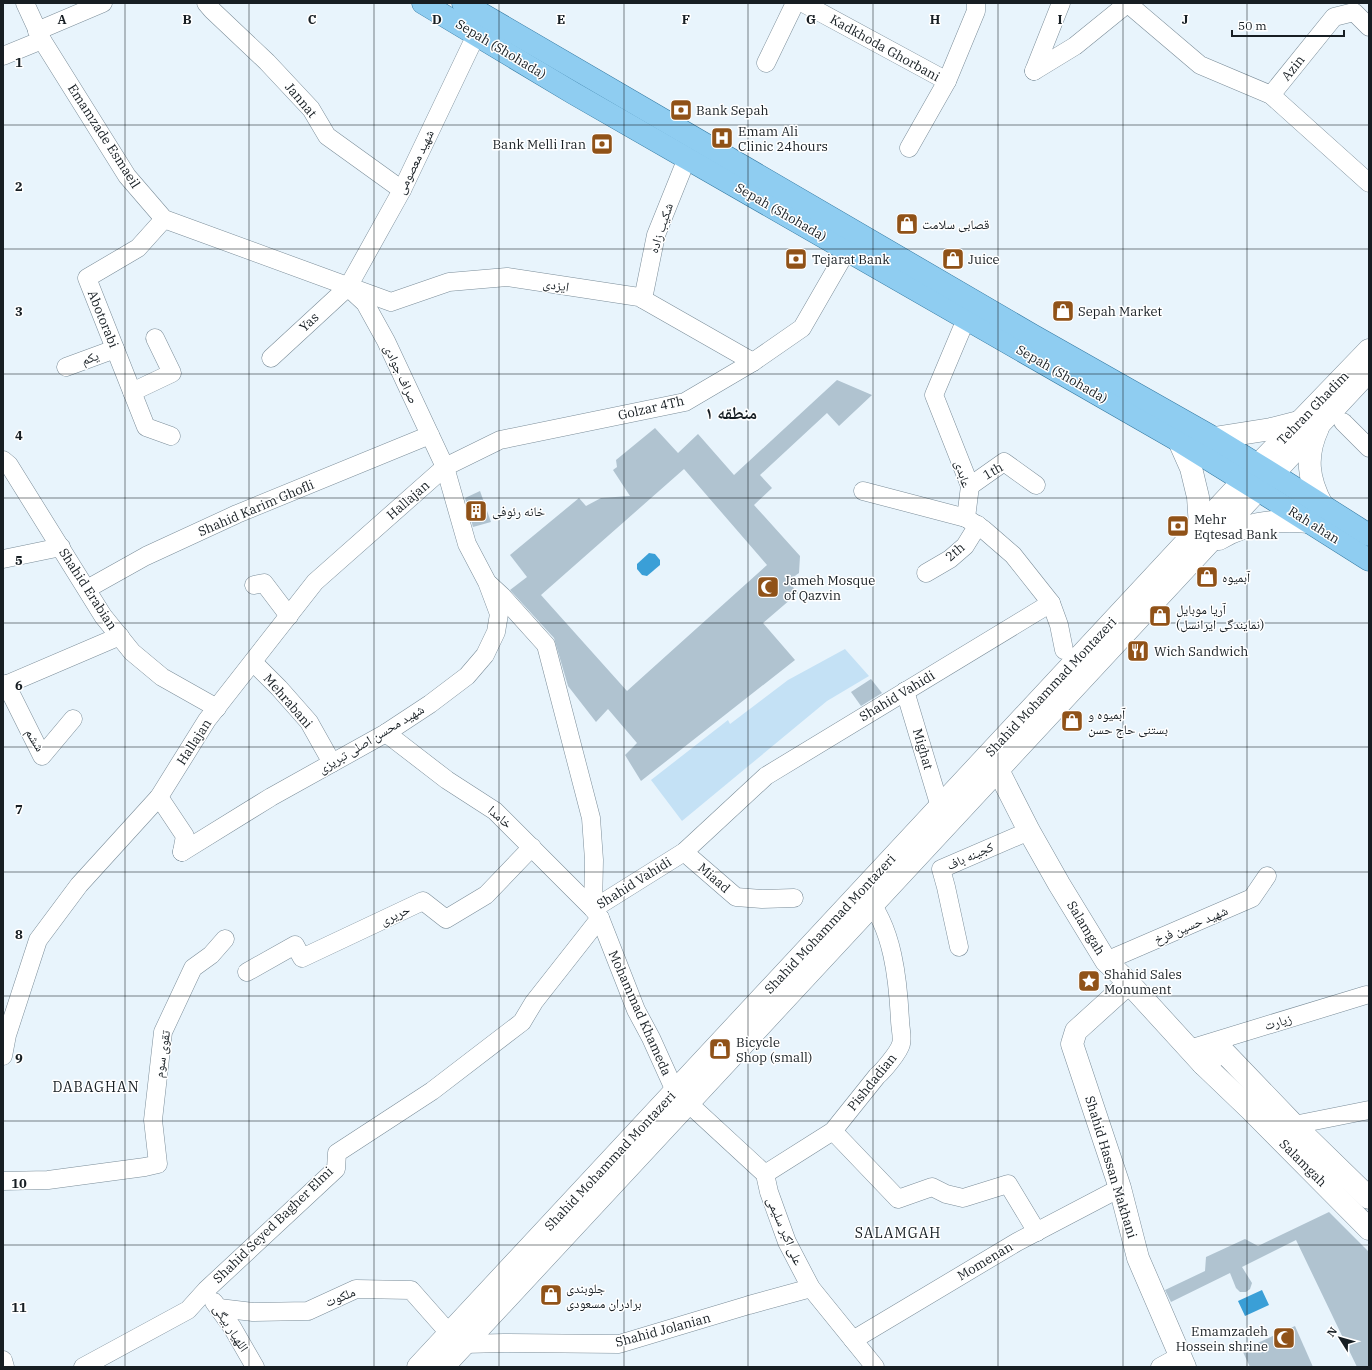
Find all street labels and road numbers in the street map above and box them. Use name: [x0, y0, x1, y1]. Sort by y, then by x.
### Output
street label: Kadkhoda Ghorbani: [827, 11, 943, 85]
street label: Sepah (Shohada): [453, 15, 549, 83]
street label: Azin: [1278, 52, 1308, 84]
street label: Jannat: [281, 79, 321, 122]
street label: Emamzade Esmaeil: [64, 81, 144, 191]
street label: شهید معصومی: [392, 127, 438, 197]
street label: Sepah (Shohada): [732, 179, 830, 245]
street label: شکیب زاده: [645, 201, 677, 255]
street label: ایزدی: [542, 275, 570, 295]
street label: Abotorabi: [84, 288, 122, 350]
street label: Yas: [296, 309, 322, 335]
street label: Sepah (Shohada): [1013, 341, 1111, 407]
street label: صراف جوادی: [380, 342, 422, 406]
street label: یکم: [79, 347, 101, 369]
street label: Tehran Ghadim: [1273, 368, 1353, 448]
street label: Golzar 4Th: [616, 392, 686, 424]
street label: عابدی: [951, 458, 975, 490]
street label: 1th: [980, 459, 1006, 483]
street label: Shahid Karim Ghofli: [195, 476, 317, 540]
street label: Hallajan: [383, 477, 433, 523]
street label: Rah ahan: [1285, 503, 1343, 547]
street label: 2th: [942, 539, 968, 565]
street label: Shahid Erabian: [55, 545, 121, 633]
street label: Shahid Mohammad Montazeri: [982, 614, 1120, 760]
street label: Shahid Vahidi: [856, 667, 938, 725]
street label: Mehrabani: [260, 670, 316, 732]
street label: شهید محسن اصلی تبریزی: [315, 701, 427, 777]
street label: Hallajan: [173, 716, 215, 768]
street label: ششم: [22, 725, 48, 755]
street label: Mighat: [909, 726, 937, 772]
street label: خامدا: [484, 802, 516, 832]
street label: کجینه باف: [944, 838, 997, 874]
street label: Shahid Mohammad Montazeri: [761, 851, 899, 997]
street label: Shahid Vahidi: [593, 853, 675, 913]
street label: Miaad: [694, 859, 734, 897]
street label: Salamgah: [1063, 898, 1109, 958]
street label: حریری: [377, 901, 413, 929]
street label: شهید حسین فرخ: [1152, 902, 1231, 949]
street label: Mohammad Khameda: [605, 948, 675, 1078]
street label: زیارت: [1262, 1010, 1294, 1034]
street label: تقوی سوم: [150, 1029, 174, 1079]
street label: Pishdadian: [844, 1050, 900, 1114]
street label: Shahid Mohammad Montazeri: [541, 1088, 679, 1234]
street label: Shahid Hassan Makhani: [1081, 1094, 1141, 1240]
street label: Salamgah: [1276, 1136, 1330, 1190]
street label: Shahid Seyed Bagher Elmi: [209, 1163, 337, 1287]
street label: علی اکبر سلیمی: [763, 1194, 807, 1268]
street label: Momenan: [954, 1238, 1016, 1284]
street label: ملکوت: [322, 1283, 358, 1311]
street label: اللهیار بیگی: [209, 1301, 253, 1355]
street label: Shahid Jolanian: [613, 1309, 713, 1351]

